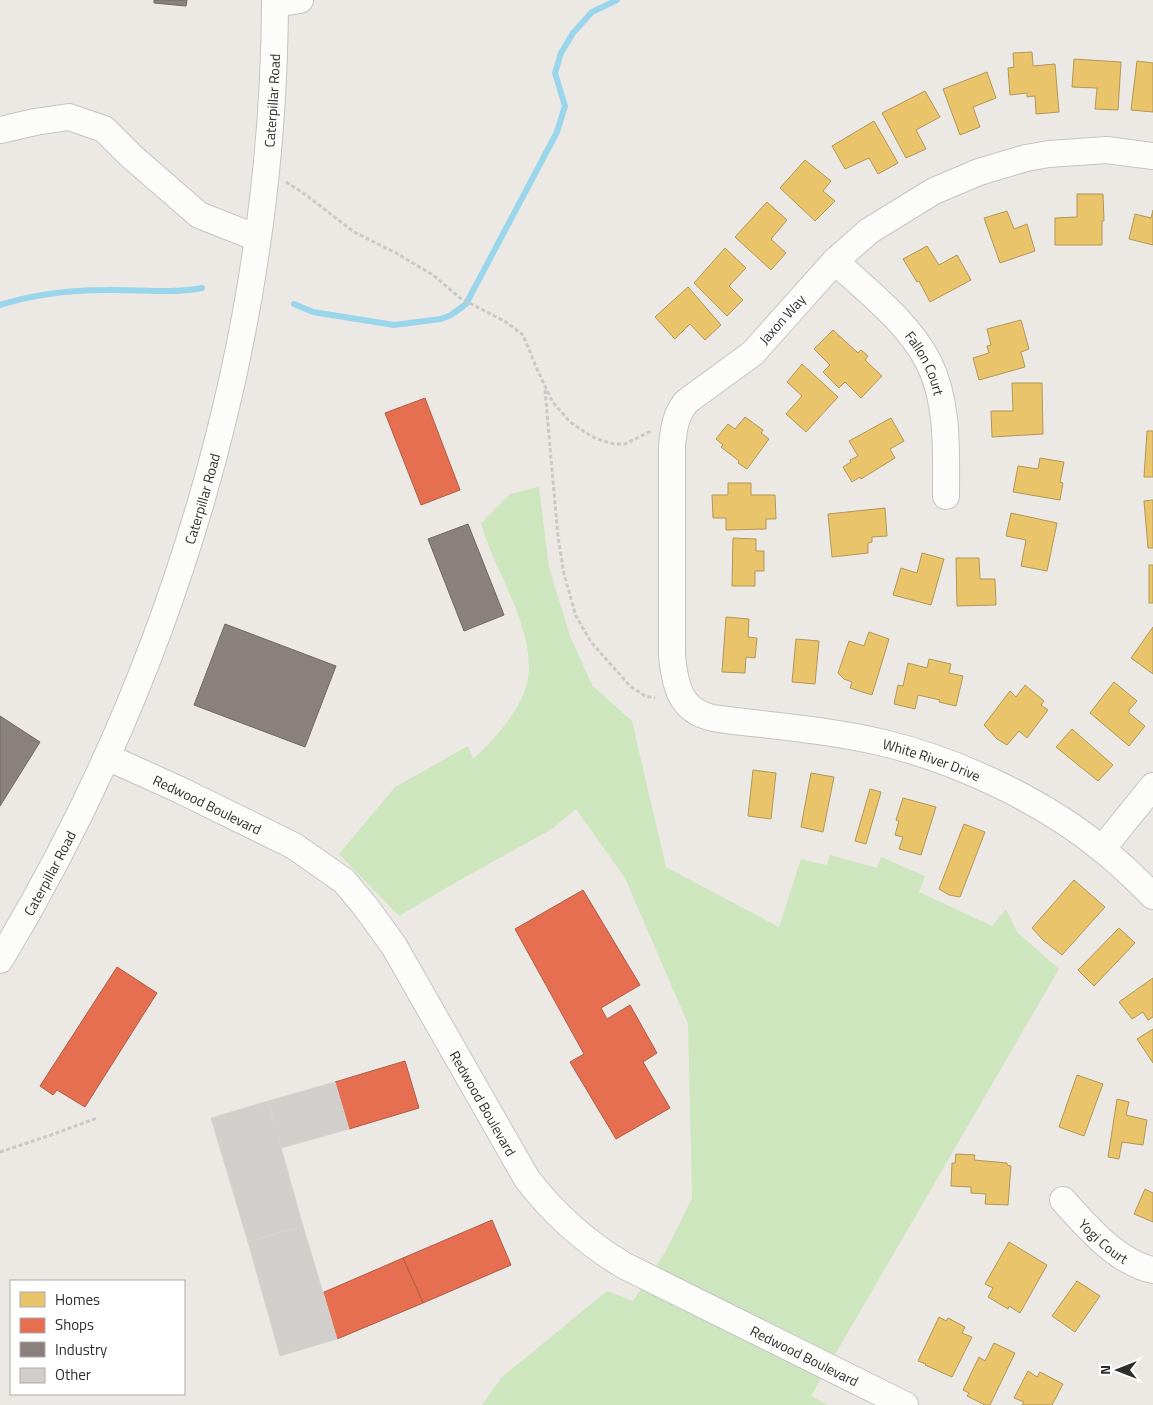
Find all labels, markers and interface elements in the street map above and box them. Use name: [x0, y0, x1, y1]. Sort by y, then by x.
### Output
street label: Caterpillar Road: [258, 53, 284, 148]
street label: Jaxon Way: [754, 289, 810, 349]
street label: Fallon Court: [901, 326, 950, 397]
street label: Caterpillar Road: [178, 451, 225, 547]
street label: White River Drive: [881, 733, 984, 786]
street label: Redwood Boulevard: [150, 769, 265, 839]
street label: Caterpillar Road: [18, 827, 80, 919]
street label: Redwood Boulevard: [445, 1046, 522, 1160]
street label: Yogi Court: [1074, 1214, 1133, 1269]
legend: [10, 1280, 185, 1395]
text: Homes: [55, 1288, 100, 1311]
text: Shops: [55, 1313, 94, 1336]
street label: Redwood Boulevard: [747, 1320, 862, 1391]
text: Industry: [55, 1338, 107, 1361]
north arrow: [1093, 1345, 1143, 1395]
text: Other: [55, 1363, 91, 1386]
text: N: [1094, 1365, 1115, 1375]

